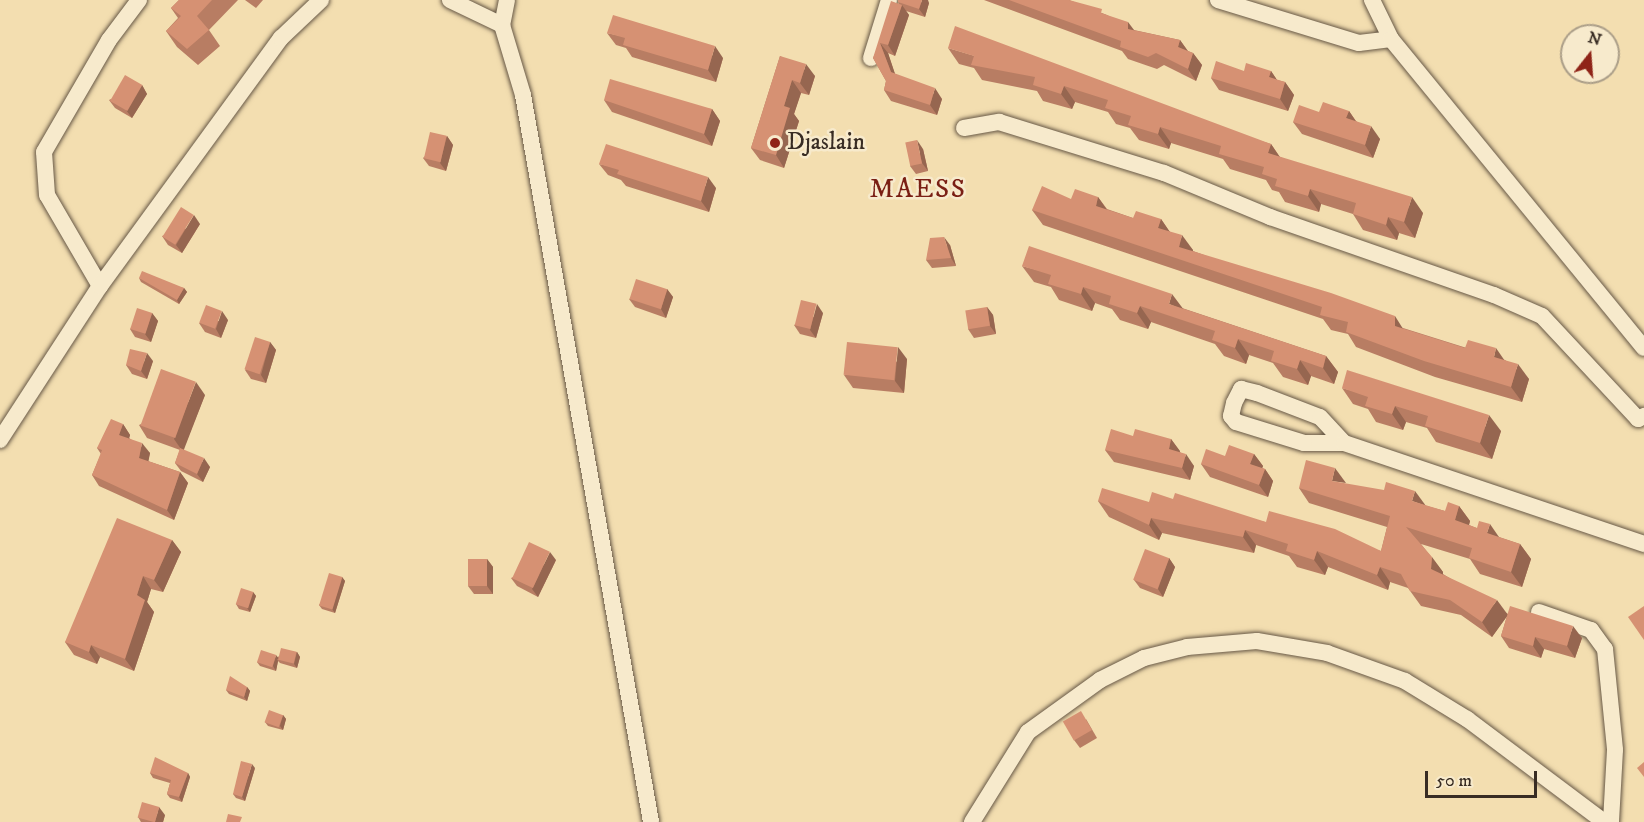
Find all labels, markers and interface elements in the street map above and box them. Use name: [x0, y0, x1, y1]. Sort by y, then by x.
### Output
north arrow: [1560, 24, 1620, 84]
text: N: [1585, 27, 1604, 50]
place label: Djaslain: [787, 129, 865, 157]
marker: Djaslain: [768, 136, 782, 150]
district label: MAESS: [870, 174, 966, 206]
scale bar: [1428, 759, 1540, 797]
text: 50 m: [1436, 770, 1472, 792]

